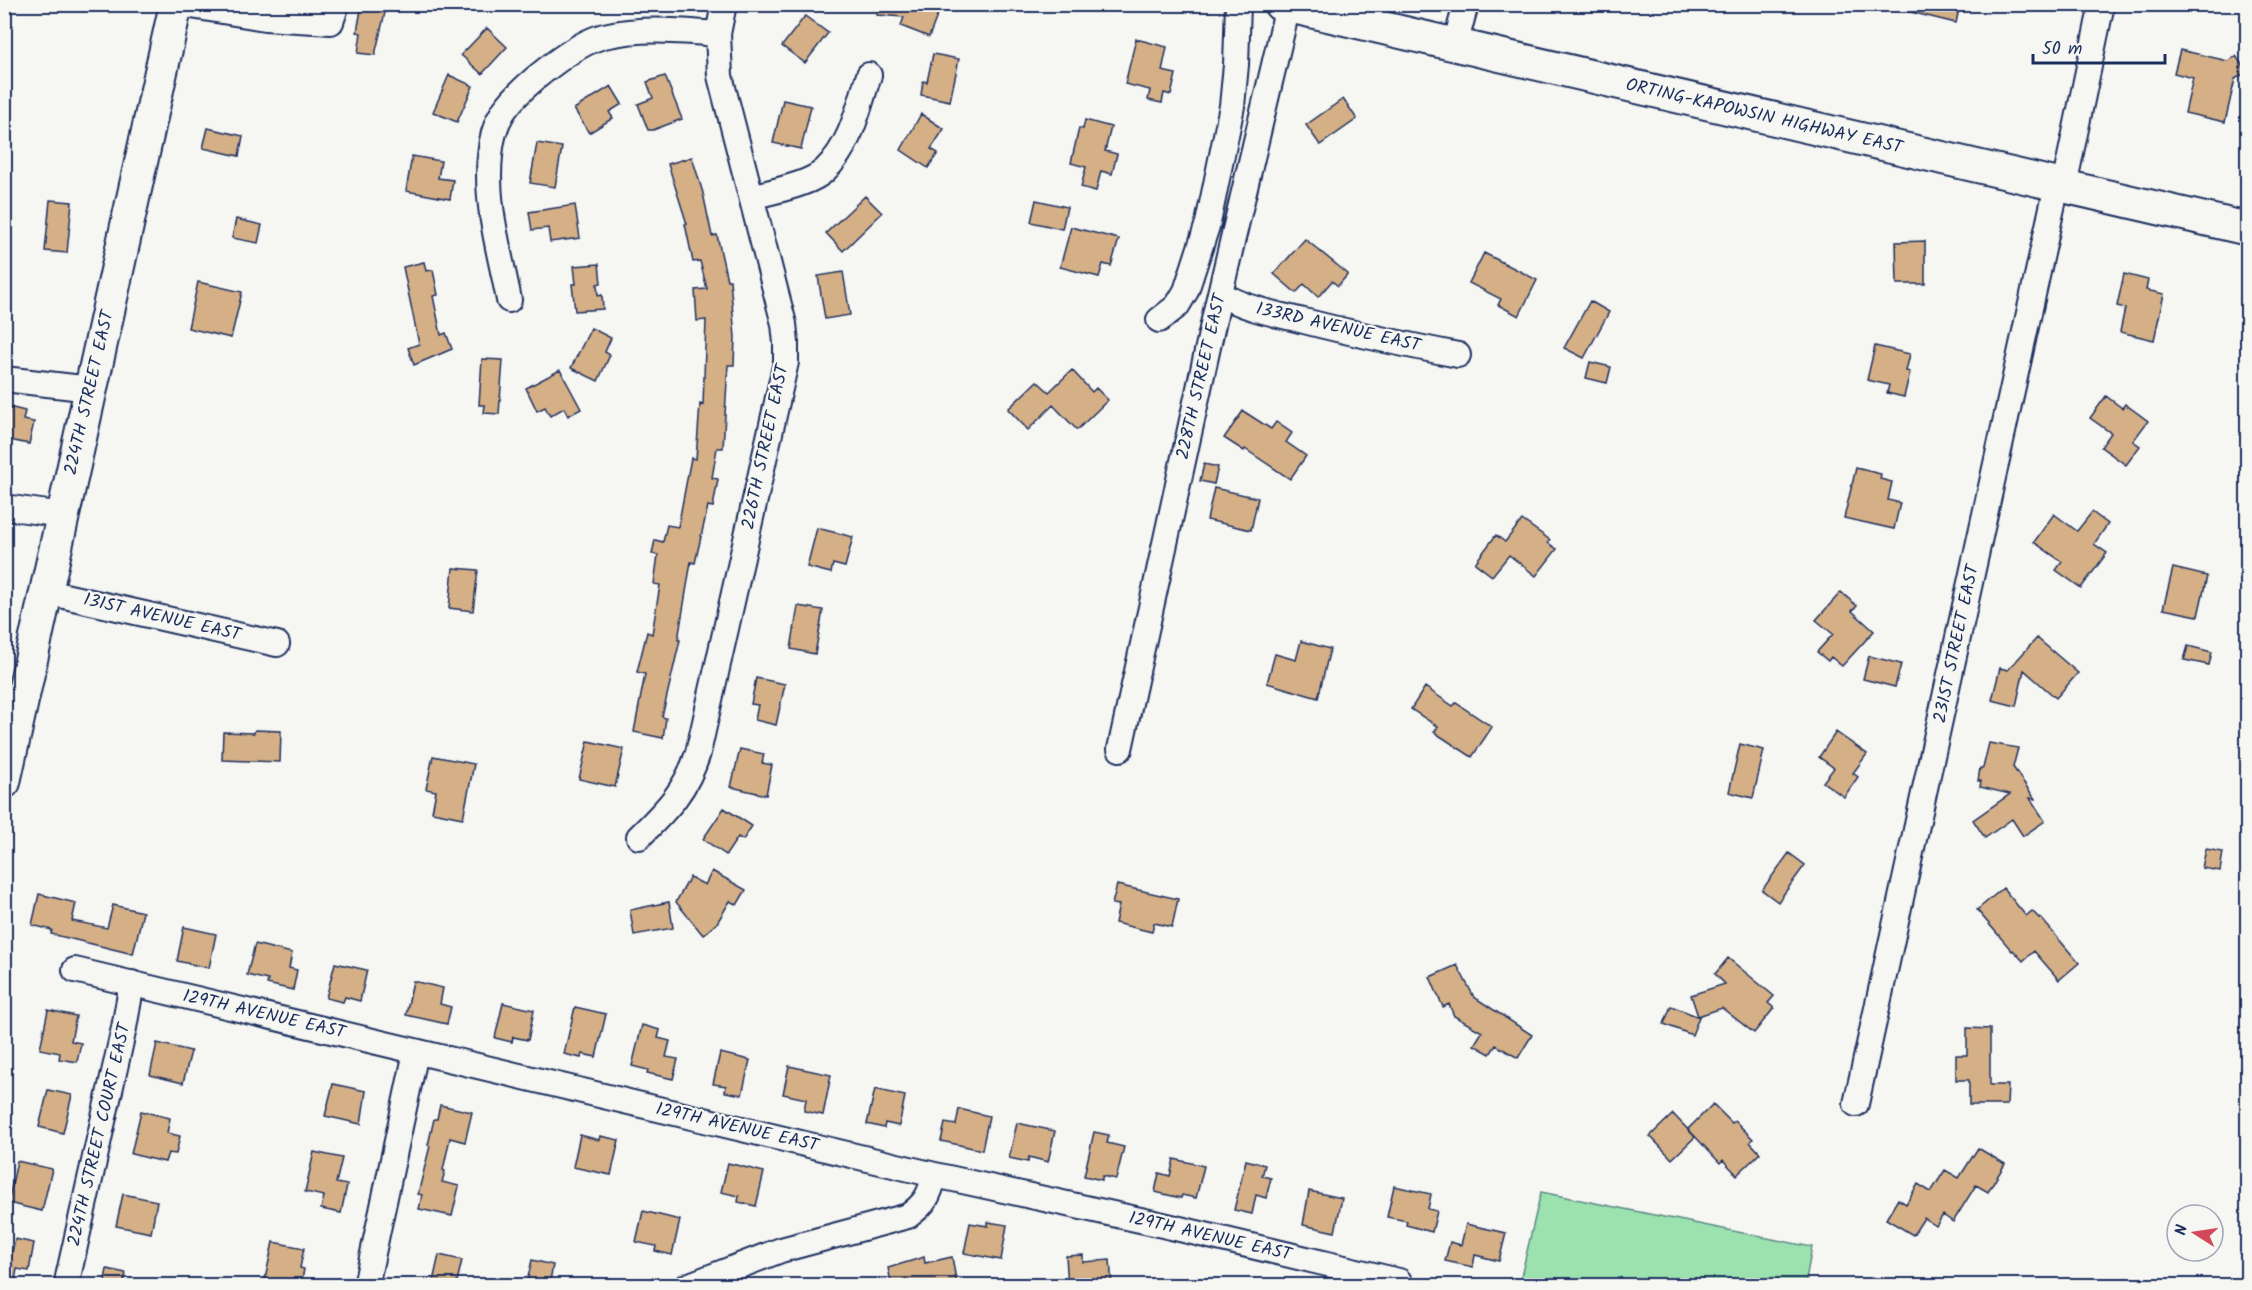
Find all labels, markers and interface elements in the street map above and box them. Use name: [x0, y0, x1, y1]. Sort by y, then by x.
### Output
scale bar: [2033, 27, 2165, 65]
text: 50 m: [2042, 35, 2082, 64]
street label: ORTING-KAPOWSIN HIGHWAY EAST: [1623, 71, 1907, 163]
street label: 228TH STREET EAST: [1169, 290, 1235, 463]
street label: 133RD AVENUE EAST: [1253, 295, 1424, 361]
street label: 224TH STREET EAST: [57, 307, 123, 478]
street label: 226TH STREET EAST: [734, 360, 798, 532]
street label: 231ST STREET EAST: [1926, 561, 1988, 726]
street label: 131ST AVENUE EAST: [81, 586, 245, 650]
street label: 129TH AVENUE EAST: [180, 982, 350, 1048]
street label: 224TH STREET COURT EAST: [60, 1019, 140, 1249]
street label: 129TH AVENUE EAST: [653, 1095, 823, 1161]
north arrow: [2165, 1203, 2225, 1263]
street label: 129TH AVENUE EAST: [1126, 1204, 1296, 1270]
text: N: [2169, 1223, 2195, 1238]

